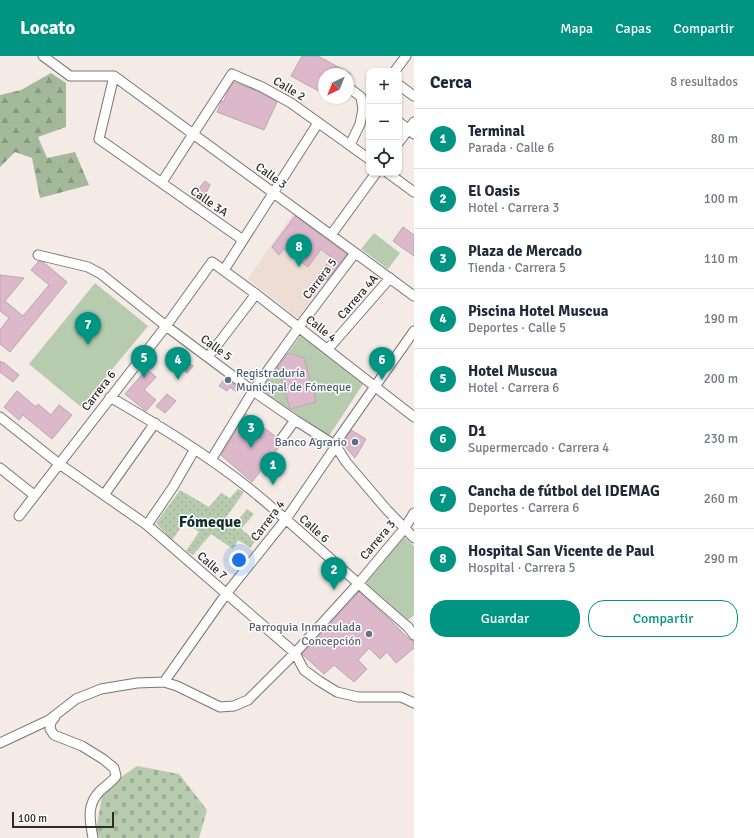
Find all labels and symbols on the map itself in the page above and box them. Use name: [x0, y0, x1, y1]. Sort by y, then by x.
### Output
north arrow: [318, 68, 354, 104]
street label: Calle 2: [270, 74, 308, 104]
street label: Calle 3: [252, 160, 290, 192]
street label: Calle 3A: [187, 184, 231, 221]
pin: 8: [286, 234, 312, 267]
street label: Carrera 5: [300, 256, 340, 302]
street label: Carrera 4A: [334, 271, 382, 323]
pin: 7: [75, 312, 101, 345]
street label: Calle 4: [303, 312, 340, 346]
street label: Calle 5: [197, 332, 235, 364]
pin: 5: [131, 345, 157, 378]
pin: 4: [165, 347, 191, 380]
pin: 6: [369, 347, 395, 380]
place label: Registraduría Municipal de Fómeque: [236, 366, 351, 395]
street label: Carrera 6: [78, 368, 120, 414]
marker: Registraduría Municipal de Fómeque: [223, 375, 233, 385]
pin: 3: [238, 415, 264, 448]
place label: Banco Agrario: [275, 435, 347, 450]
marker: Banco Agrario: [350, 437, 360, 447]
pin: 1: [260, 452, 286, 485]
street label: Carrera 4: [248, 497, 289, 544]
district label: Fómeque: [179, 512, 241, 532]
street label: Calle 6: [296, 512, 332, 546]
street label: Carrera 3: [357, 517, 399, 563]
street label: Calle 7: [194, 549, 230, 583]
your location: [229, 550, 249, 570]
pin: 2: [321, 557, 347, 590]
place label: Parroquia Inmaculada Concepción: [249, 620, 361, 649]
marker: Parroquia Inmaculada Concepción: [364, 629, 374, 639]
scale bar: [12, 810, 114, 829]

